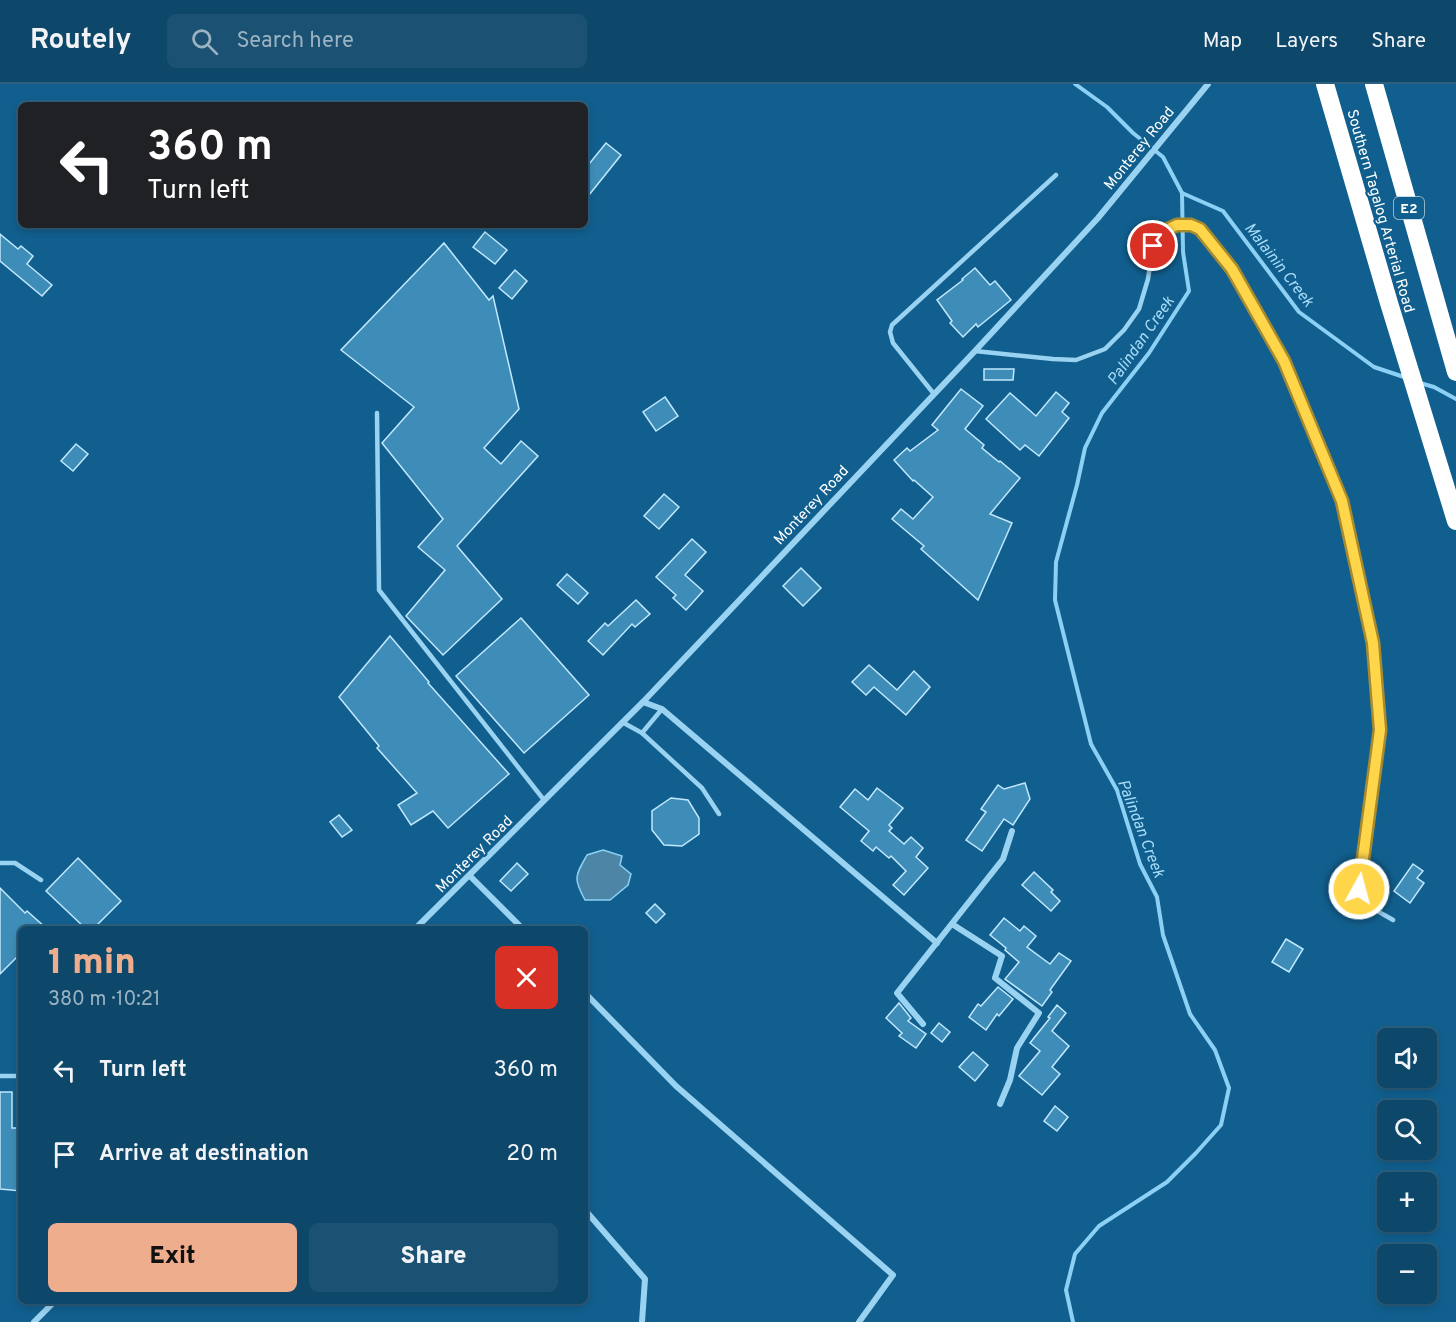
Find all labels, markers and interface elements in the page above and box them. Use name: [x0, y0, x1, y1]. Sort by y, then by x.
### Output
search box: [167, 14, 587, 68]
text: Routely: [30, 23, 131, 59]
icon: search: [188, 25, 221, 58]
text: Search here: [236, 28, 354, 55]
text: Map: [1203, 28, 1242, 55]
text: Layers: [1275, 28, 1338, 55]
text: Share: [1371, 28, 1426, 55]
street label: Monterey Road: [1101, 103, 1180, 194]
street label: Southern Tagalog Arterial Road: [1341, 107, 1418, 315]
text: 360 m: [147, 122, 273, 175]
icon: left: [48, 126, 126, 204]
text: Turn left: [147, 174, 249, 208]
road number: E2: [1394, 197, 1424, 219]
water label: Malainin Creek: [1239, 219, 1318, 312]
pin: [1127, 220, 1178, 271]
icon: arrive: [1136, 229, 1169, 262]
water label: Palindan Creek: [1104, 292, 1180, 389]
street label: Monterey Road: [770, 462, 854, 550]
water label: Palindan Creek: [1112, 777, 1168, 882]
street label: Monterey Road: [432, 812, 518, 898]
position arrow: [1327, 857, 1391, 921]
text: 1 min: [48, 941, 136, 987]
button: close: [495, 946, 558, 1009]
text: 380 m · 10:21: [48, 987, 160, 1013]
map controls: [1377, 1028, 1437, 1304]
button: sound: [1377, 1028, 1437, 1088]
icon: left: [48, 1054, 81, 1087]
text: Turn left: [99, 1057, 187, 1084]
text: 360 m: [494, 1057, 558, 1084]
button: search: [1377, 1100, 1437, 1160]
icon: arrive: [48, 1138, 81, 1171]
text: Arrive at destination: [99, 1141, 309, 1168]
text: 20 m: [507, 1141, 558, 1168]
button: +: [1377, 1172, 1437, 1232]
button: Exit: [48, 1223, 297, 1292]
button: Share: [309, 1223, 558, 1292]
button: −: [1377, 1244, 1437, 1304]

